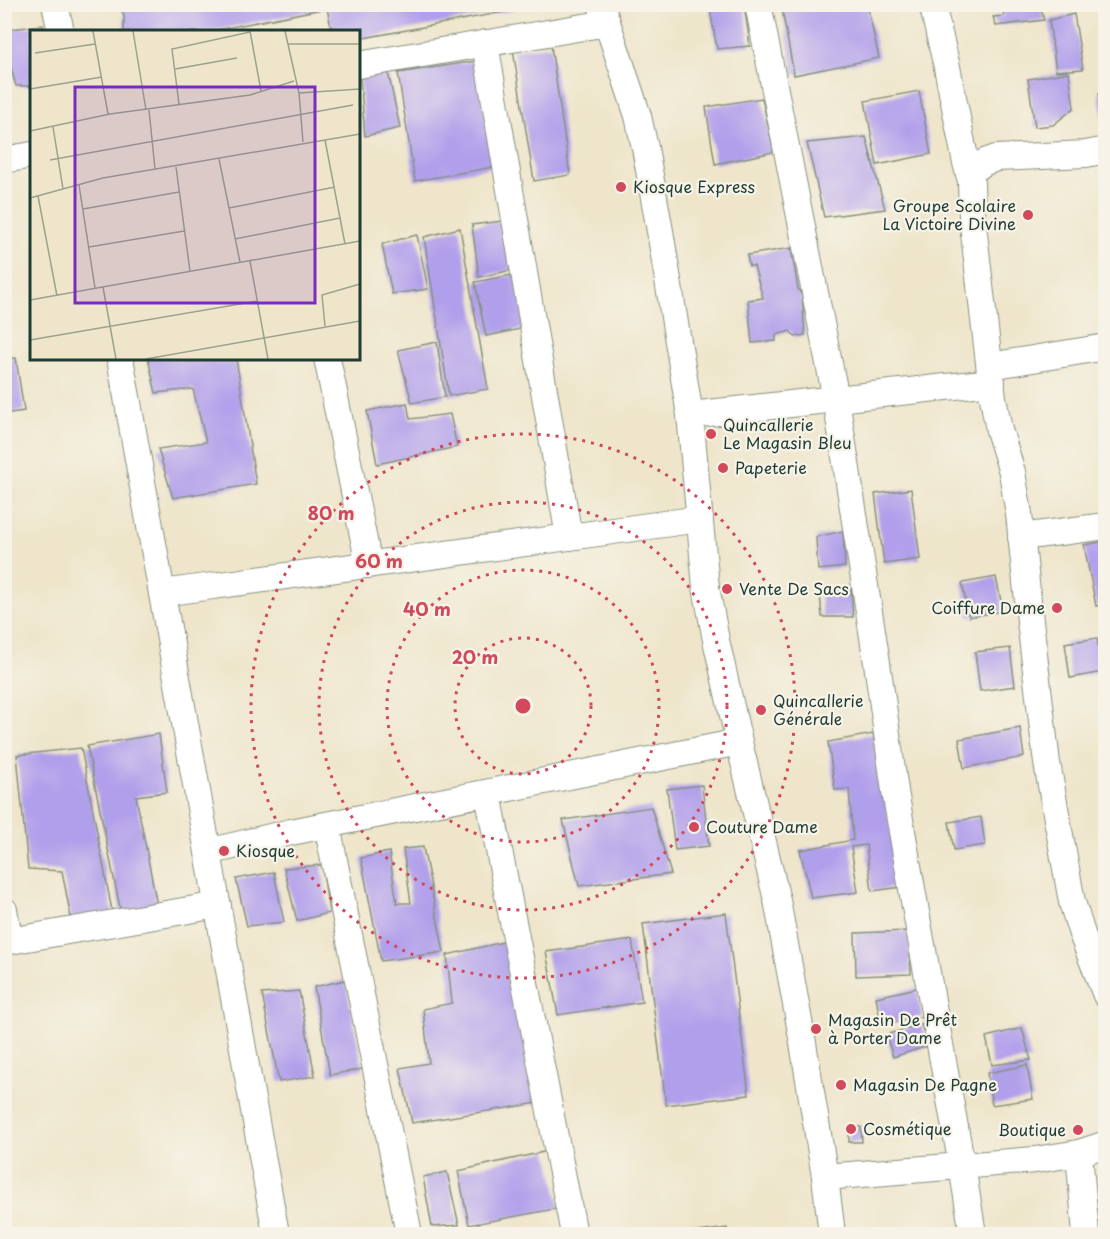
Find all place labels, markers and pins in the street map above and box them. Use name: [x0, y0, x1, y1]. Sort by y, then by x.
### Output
place label: Kiosque Express: [633, 174, 755, 198]
marker: Kiosque Express: [614, 180, 628, 194]
place label: Groupe Scolaire La Victoire Divine: [883, 193, 1016, 235]
marker: Groupe Scolaire La Victoire Divine: [1021, 208, 1035, 222]
place label: Quincallerie Le Magasin Bleu: [723, 412, 852, 454]
marker: Quincallerie Le Magasin Bleu: [704, 427, 718, 441]
place label: Papeterie: [735, 455, 807, 479]
marker: Papeterie: [716, 461, 730, 475]
place label: Vente De Sacs: [739, 576, 849, 600]
marker: Vente De Sacs: [720, 582, 734, 596]
place label: Coiffure Dame: [931, 595, 1045, 619]
marker: Coiffure Dame: [1050, 601, 1064, 615]
place label: Quincallerie Générale: [773, 688, 864, 730]
centre of rings: [513, 696, 533, 716]
marker: Quincallerie Générale: [754, 703, 768, 717]
place label: Couture Dame: [706, 814, 818, 838]
marker: Couture Dame: [687, 820, 701, 834]
place label: Kiosque: [236, 838, 295, 862]
marker: Kiosque: [217, 844, 231, 858]
place label: Magasin De Prêt à Porter Dame: [828, 1007, 957, 1049]
marker: Magasin De Prêt à Porter Dame: [809, 1022, 823, 1036]
place label: Magasin De Pagne: [853, 1072, 997, 1096]
marker: Magasin De Pagne: [834, 1078, 848, 1092]
place label: Cosmétique: [863, 1116, 952, 1140]
place label: Boutique: [998, 1117, 1066, 1141]
marker: Cosmétique: [844, 1122, 858, 1136]
marker: Boutique: [1071, 1123, 1085, 1137]

